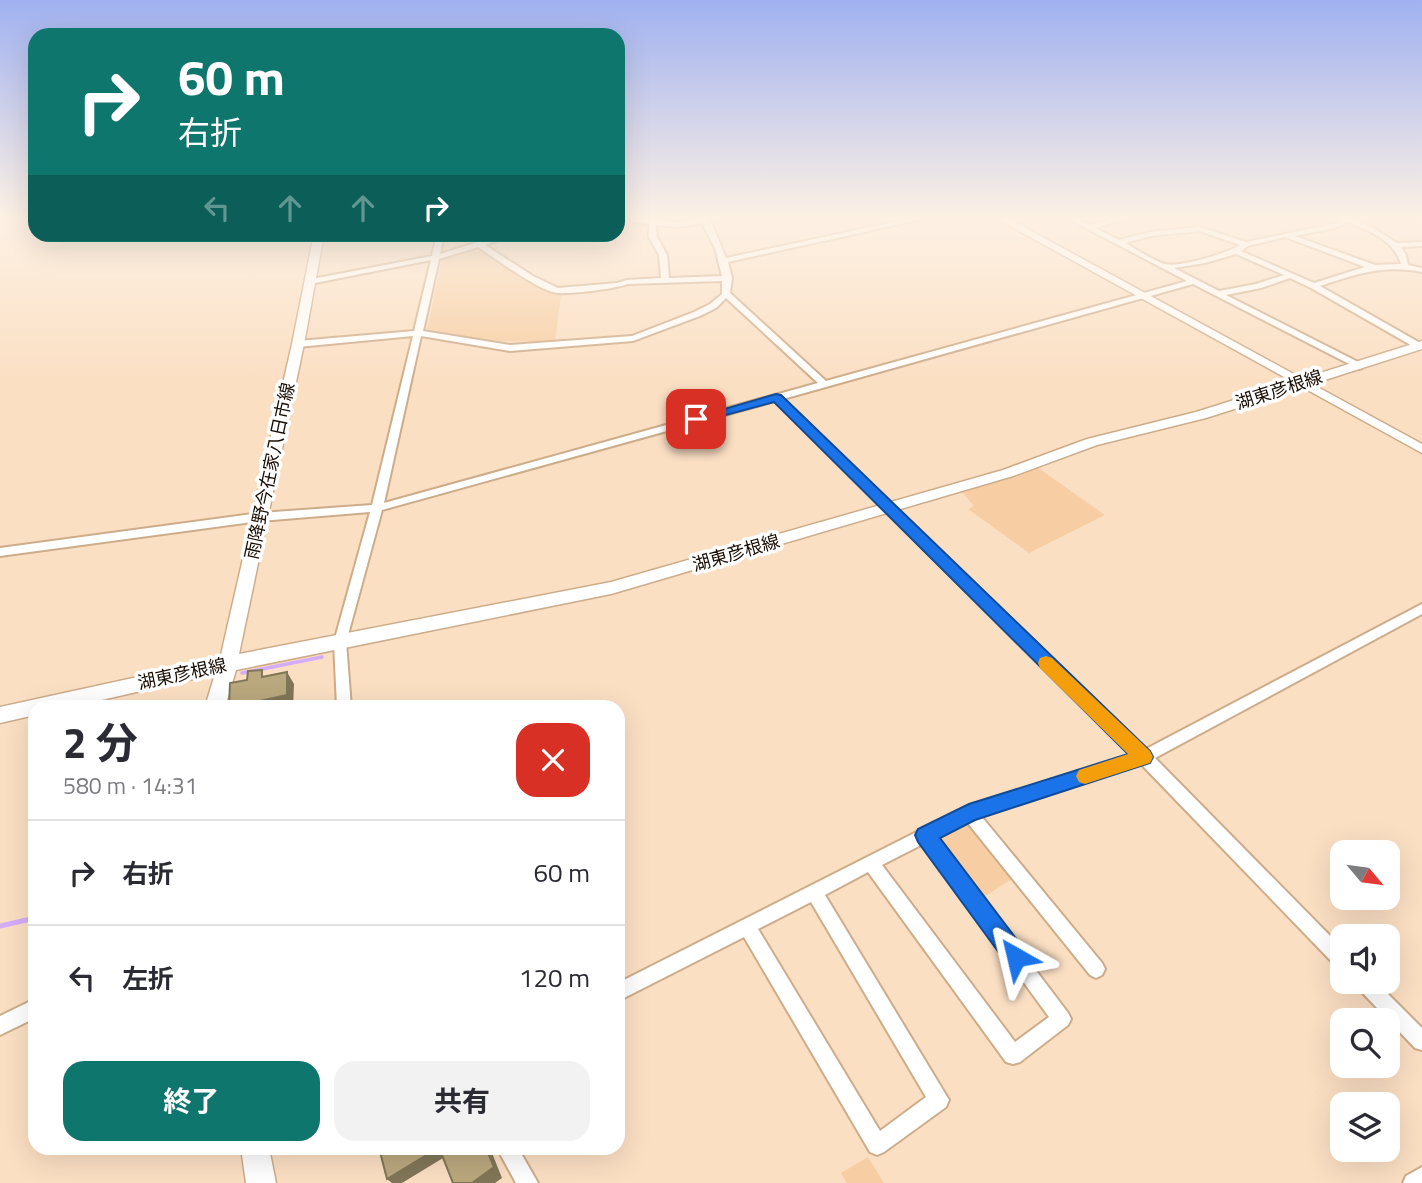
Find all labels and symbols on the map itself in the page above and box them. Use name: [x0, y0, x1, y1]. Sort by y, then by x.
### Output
street label: 湖東彦根線: [1232, 363, 1326, 416]
street label: 雨降野今在家八日市線: [238, 380, 301, 562]
pin: [666, 389, 726, 449]
street label: 湖東彦根線: [689, 527, 783, 578]
street label: 湖東彦根線: [135, 651, 229, 696]
north arrow: [1330, 840, 1400, 910]
position arrow: [979, 920, 1053, 994]

